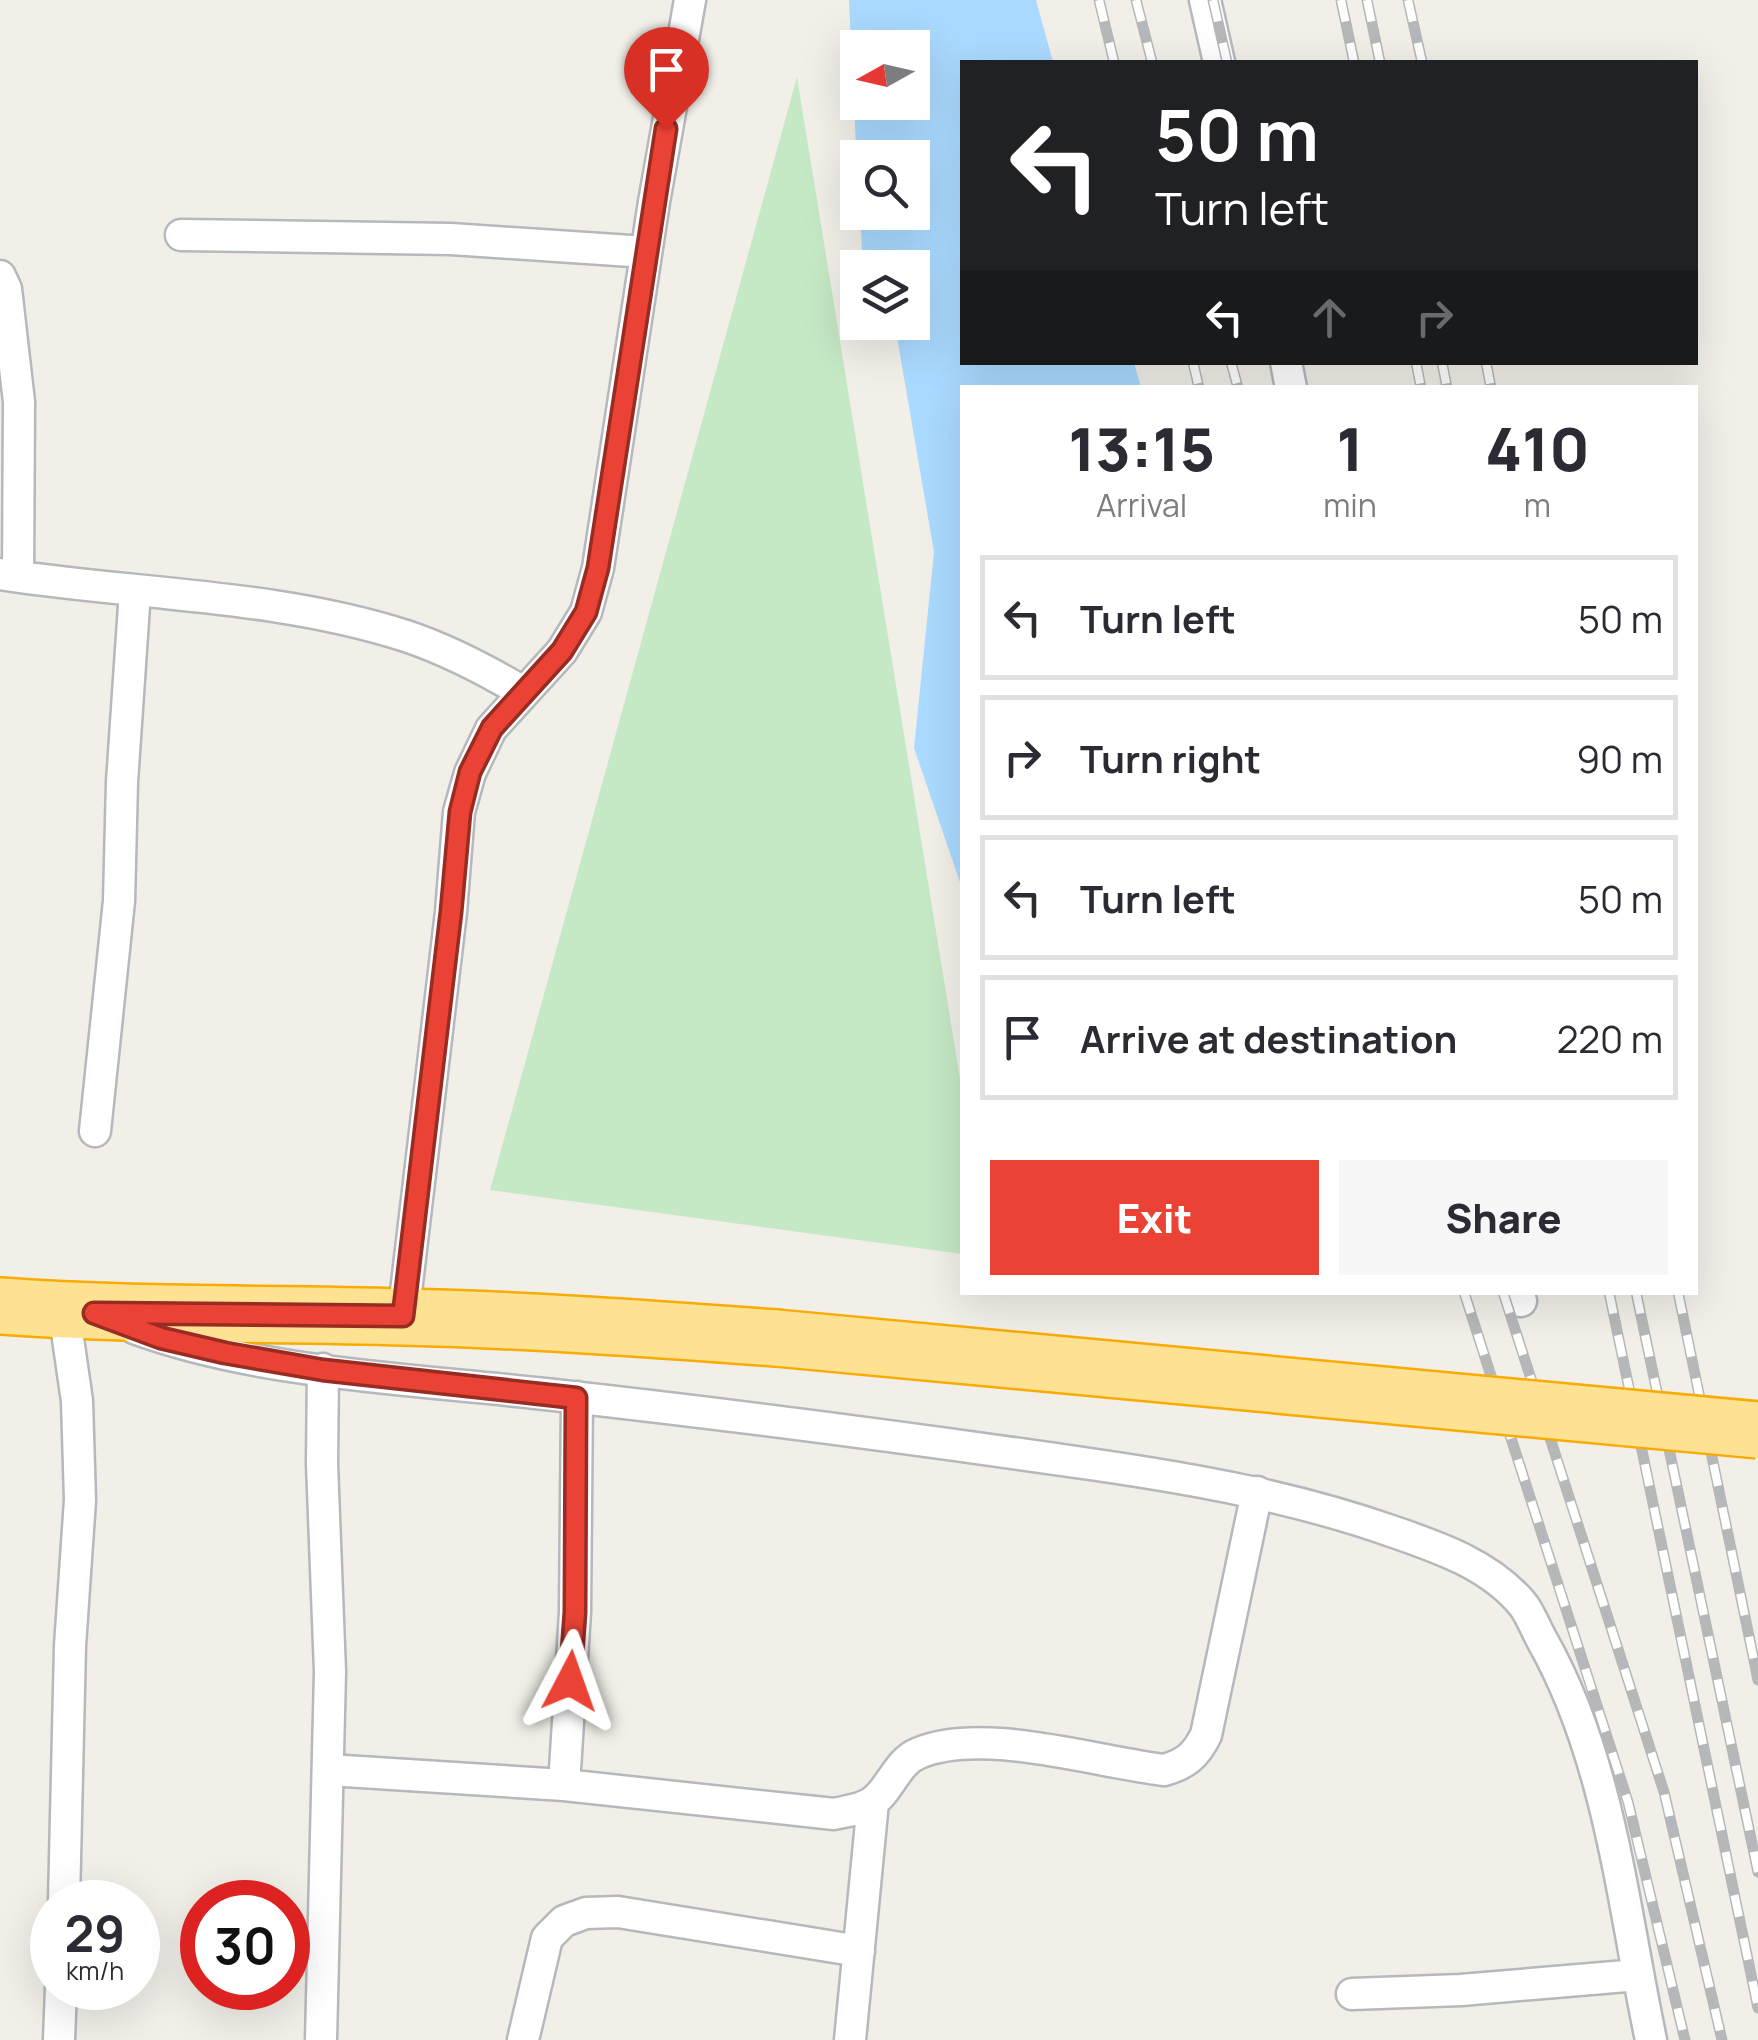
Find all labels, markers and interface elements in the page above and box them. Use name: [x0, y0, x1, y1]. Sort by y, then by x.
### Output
pin: [624, 27, 709, 130]
north arrow: [840, 30, 930, 120]
map controls: [840, 30, 930, 340]
icon: arrive: [639, 42, 694, 97]
text: 50 m: [1155, 86, 1319, 182]
icon: left: [990, 100, 1120, 230]
button: search: [840, 140, 930, 230]
text: Turn left: [1155, 177, 1329, 239]
button: layers: [840, 250, 930, 340]
icon: left: [1197, 290, 1252, 345]
icon: ahead: [1302, 290, 1357, 345]
icon: right: [1407, 290, 1462, 345]
text: 13:15: [1068, 407, 1215, 489]
text: 1: [1336, 407, 1364, 489]
text: 410: [1485, 407, 1590, 489]
text: Arrival: [1096, 483, 1187, 527]
text: min: [1323, 483, 1377, 527]
text: m: [1524, 483, 1551, 527]
icon: left: [995, 590, 1050, 645]
text: Turn left: [1080, 592, 1236, 644]
text: 50 m: [1578, 592, 1663, 644]
icon: right: [995, 730, 1050, 785]
text: Turn right: [1080, 732, 1261, 784]
text: 90 m: [1576, 732, 1663, 784]
icon: left: [995, 870, 1050, 925]
text: Turn left: [1080, 872, 1236, 924]
text: 50 m: [1578, 872, 1663, 924]
icon: arrive: [995, 1010, 1050, 1065]
text: Arrive at destination: [1080, 1012, 1457, 1064]
text: 220 m: [1557, 1012, 1663, 1064]
button: Exit: [990, 1160, 1319, 1275]
button: Share: [1339, 1160, 1668, 1275]
position arrow: [518, 1629, 622, 1733]
speed limit sign: 30: [180, 1880, 310, 2010]
text: 29: [65, 1899, 125, 1967]
text: km/h: [66, 1953, 124, 1988]

